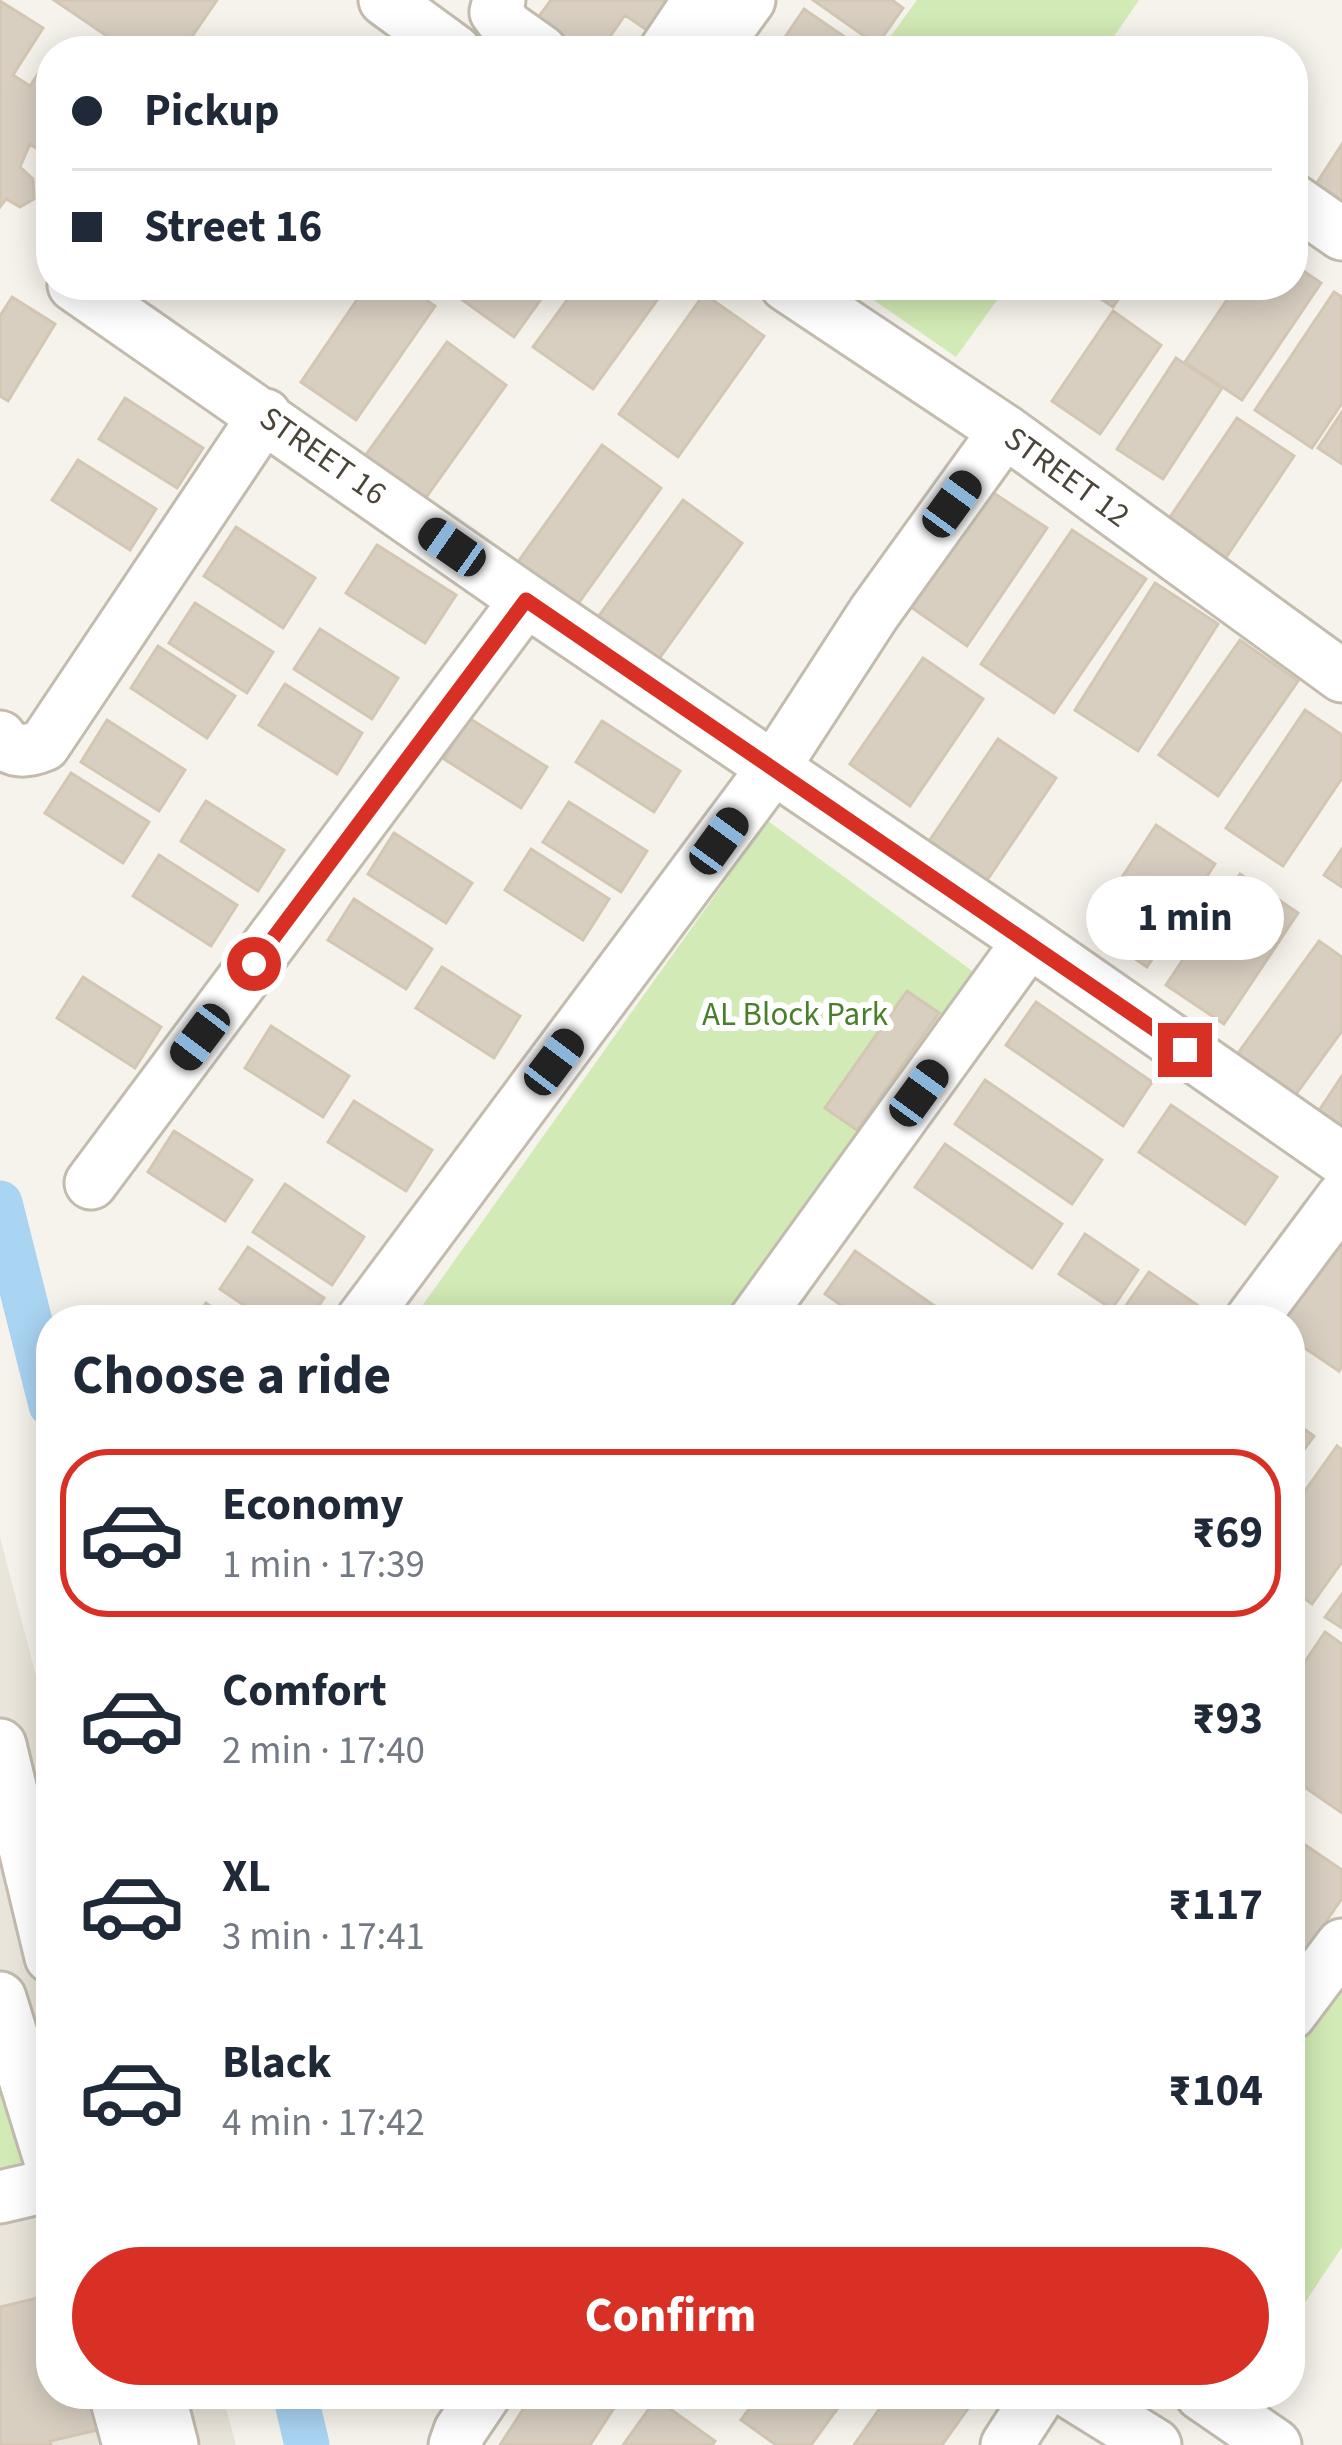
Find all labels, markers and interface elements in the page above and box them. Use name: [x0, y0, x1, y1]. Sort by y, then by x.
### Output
text: Pickup: [144, 79, 280, 143]
text: Street 16: [144, 195, 322, 259]
street label: STREET 16: [250, 395, 396, 517]
street label: STREET 12: [994, 415, 1140, 539]
car: [916, 464, 988, 544]
car: [412, 512, 492, 582]
car: [683, 801, 755, 881]
callout: 1 min: [1086, 876, 1284, 960]
text: 1 min: [1138, 890, 1232, 946]
route start: [227, 937, 281, 991]
park label: AL Block Park: [702, 991, 889, 1038]
car: [164, 997, 236, 1077]
car: [518, 1022, 590, 1102]
route end: [1158, 1023, 1212, 1077]
car: [883, 1053, 955, 1133]
text: Choose a ride: [72, 1338, 391, 1415]
text: Economy: [222, 1473, 404, 1537]
icon: car: [78, 1479, 186, 1587]
text: ₹69: [1192, 1501, 1263, 1565]
text: 1 min · 17:39: [222, 1537, 425, 1593]
text: Comfort: [222, 1659, 387, 1723]
icon: car: [78, 1665, 186, 1773]
text: ₹93: [1192, 1687, 1263, 1751]
text: 2 min · 17:40: [222, 1723, 425, 1779]
text: XL: [222, 1845, 271, 1909]
icon: car: [78, 1851, 186, 1959]
text: ₹117: [1168, 1873, 1263, 1937]
text: 3 min · 17:41: [222, 1909, 425, 1965]
text: Black: [222, 2031, 332, 2095]
icon: car: [78, 2037, 186, 2145]
text: ₹104: [1168, 2059, 1263, 2123]
text: 4 min · 17:42: [222, 2095, 425, 2151]
button: Confirm: [72, 2247, 1269, 2385]

